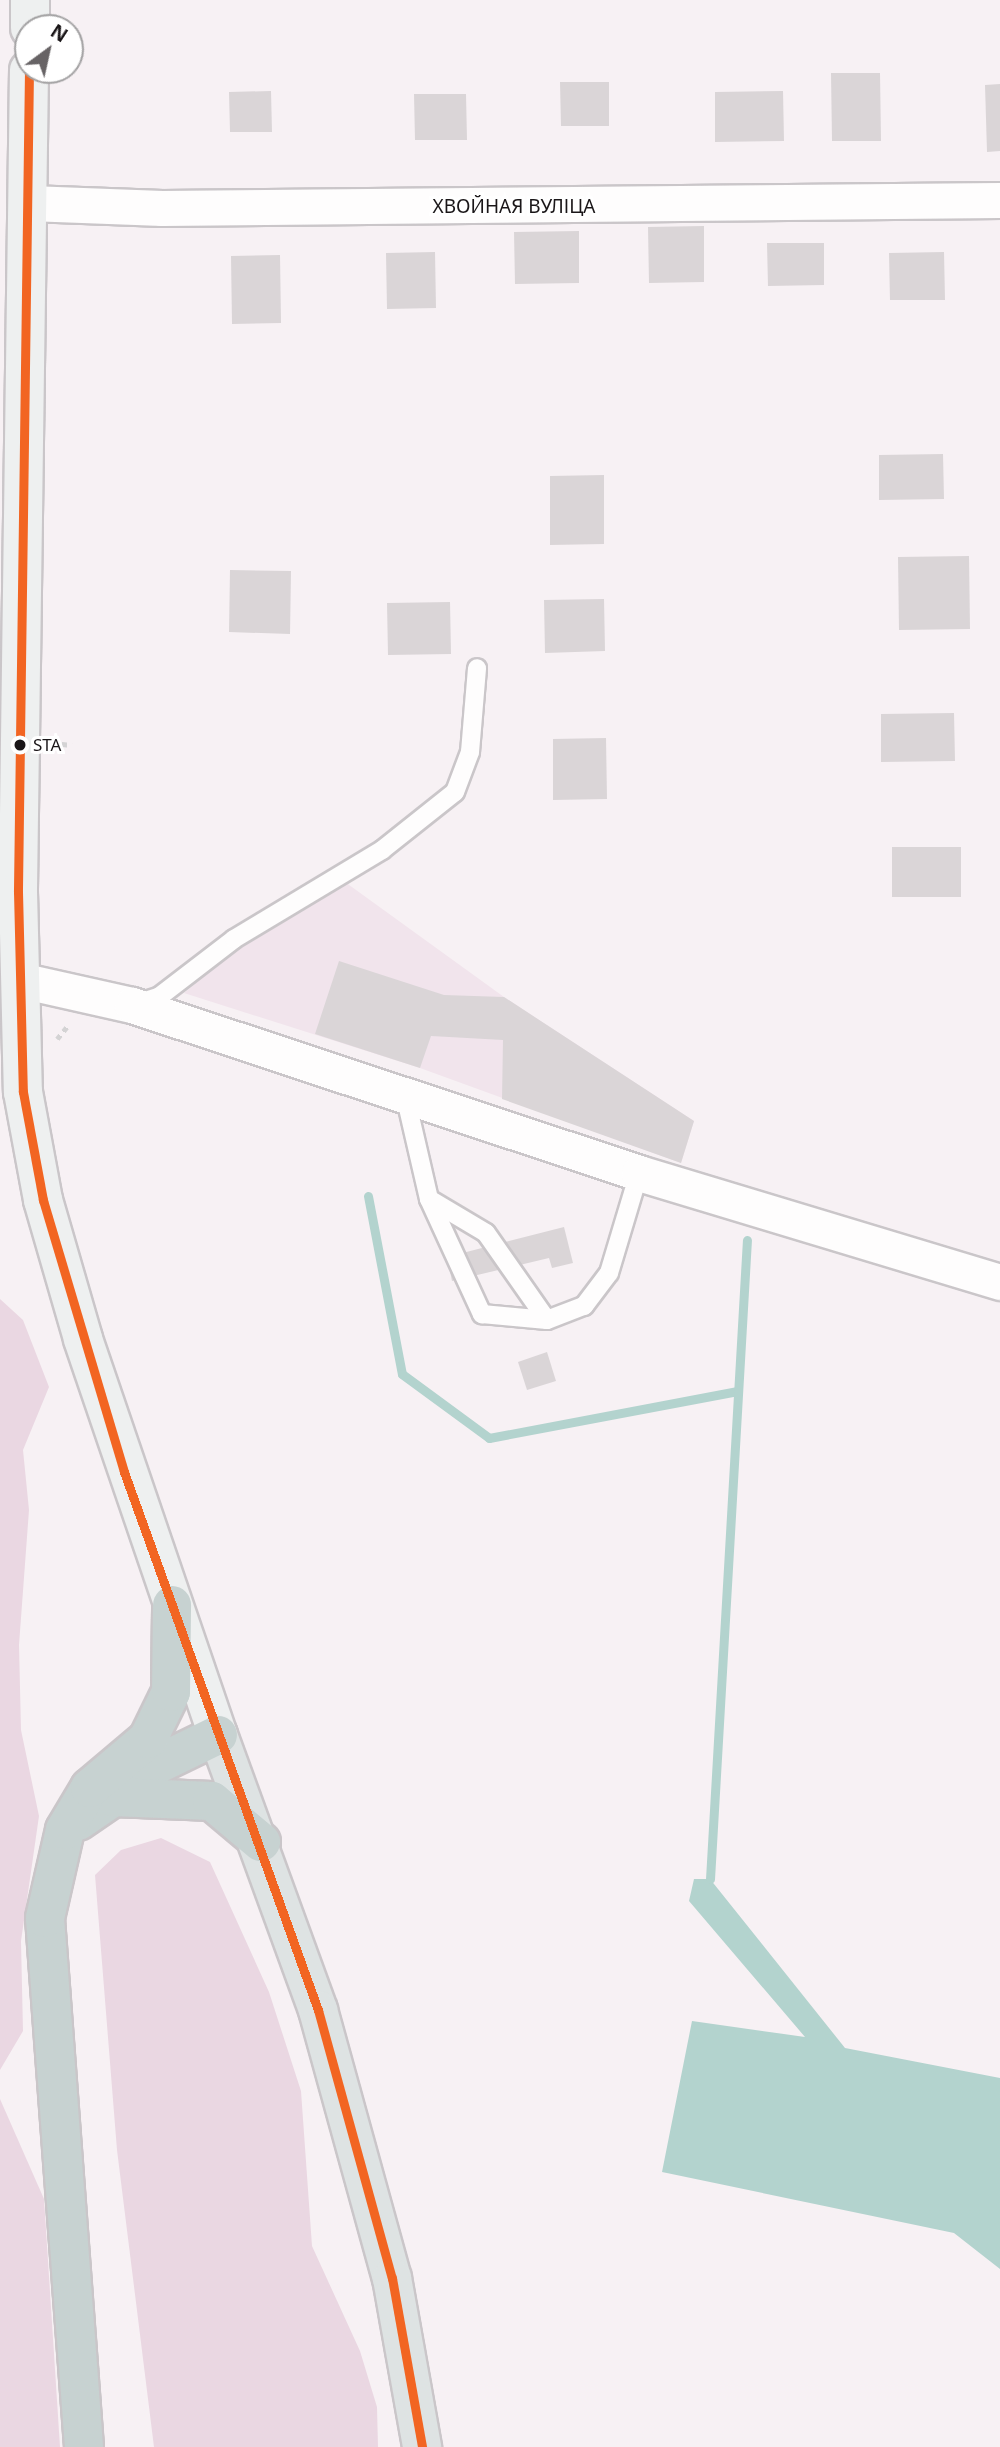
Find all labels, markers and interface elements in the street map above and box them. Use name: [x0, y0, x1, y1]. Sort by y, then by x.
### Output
north arrow: [14, 14, 84, 84]
text: N: [46, 18, 73, 48]
street label: ХВОЙНАЯ ВУЛІЦА: [433, 196, 595, 218]
place label: STA: [33, 735, 61, 755]
marker: STA: [13, 738, 27, 752]

